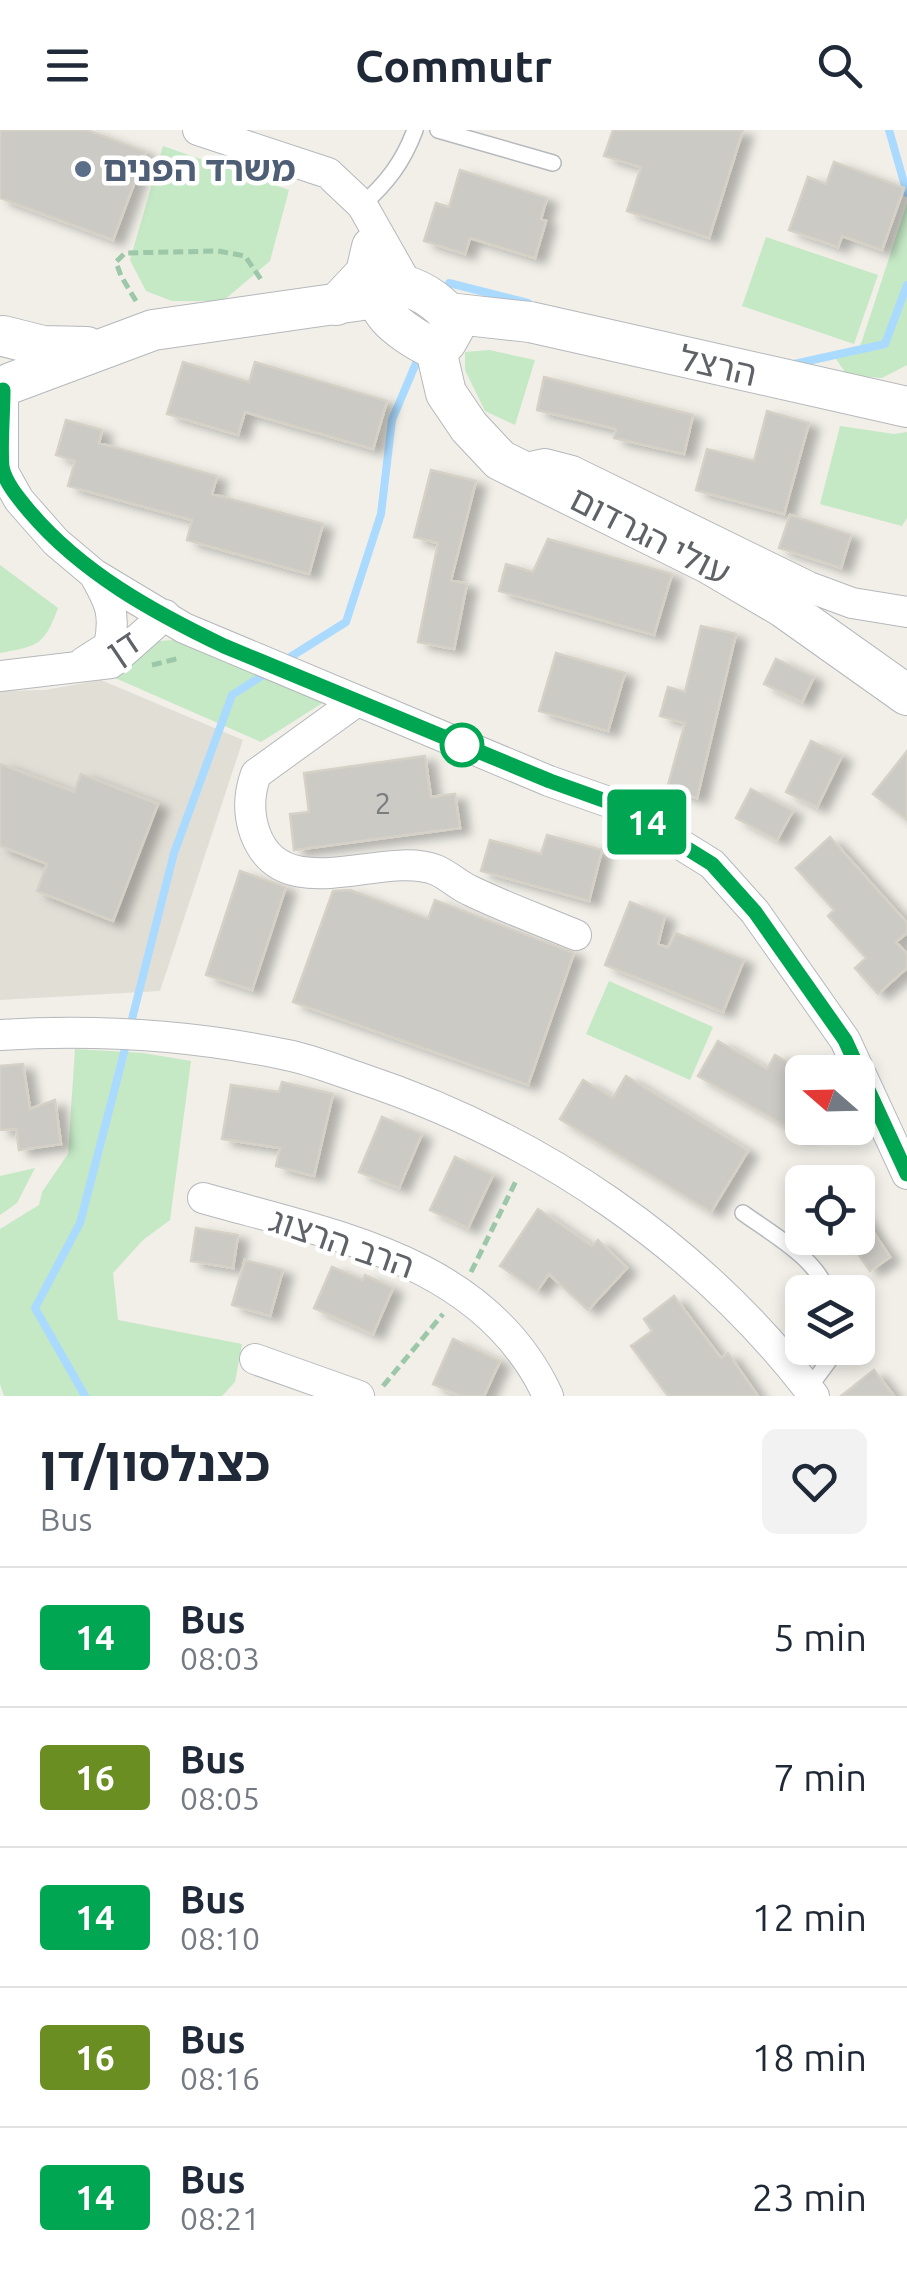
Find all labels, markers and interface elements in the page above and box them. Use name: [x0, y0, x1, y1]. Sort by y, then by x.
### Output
icon: menu: [40, 38, 95, 93]
icon: search: [812, 38, 867, 93]
text: Commutr: [355, 40, 552, 91]
place label: משרד הפנים: [103, 148, 296, 188]
marker: משרד הפנים: [72, 158, 94, 180]
street label: הרצל: [676, 337, 761, 393]
street label: עולי הגרדום: [564, 478, 737, 593]
street label: דן: [99, 621, 146, 671]
unlabelled marker: [441, 724, 483, 766]
house number: 2: [375, 786, 391, 820]
line badge: 14: [602, 790, 692, 854]
text: 14: [627, 802, 667, 842]
north arrow: [785, 1055, 875, 1145]
map controls: [785, 1055, 875, 1365]
button: locate: [785, 1165, 875, 1255]
street label: הרב הרצוג: [265, 1199, 420, 1285]
button: layers: [785, 1275, 875, 1365]
button: heart: [762, 1429, 867, 1534]
text: כצנלסון/דן: [40, 1436, 270, 1490]
text: Bus: [40, 1501, 92, 1537]
text: Bus: [180, 1598, 245, 1640]
text: 5 min: [773, 1616, 867, 1658]
text: 14: [75, 1617, 115, 1657]
text: 08:03: [180, 1640, 260, 1676]
text: Bus: [180, 1738, 245, 1780]
text: 7 min: [773, 1756, 867, 1798]
text: 16: [75, 1757, 115, 1797]
text: 08:05: [180, 1780, 260, 1816]
text: Bus: [180, 1878, 245, 1920]
text: 12 min: [752, 1896, 867, 1938]
text: 14: [75, 1897, 115, 1937]
text: 08:10: [180, 1920, 260, 1956]
text: Bus: [180, 2018, 245, 2060]
text: 18 min: [752, 2036, 867, 2078]
text: 16: [75, 2037, 115, 2077]
text: 08:16: [180, 2060, 260, 2096]
text: Bus: [180, 2158, 245, 2200]
text: 23 min: [752, 2176, 867, 2218]
text: 14: [75, 2177, 115, 2217]
text: 08:21: [180, 2200, 260, 2236]

